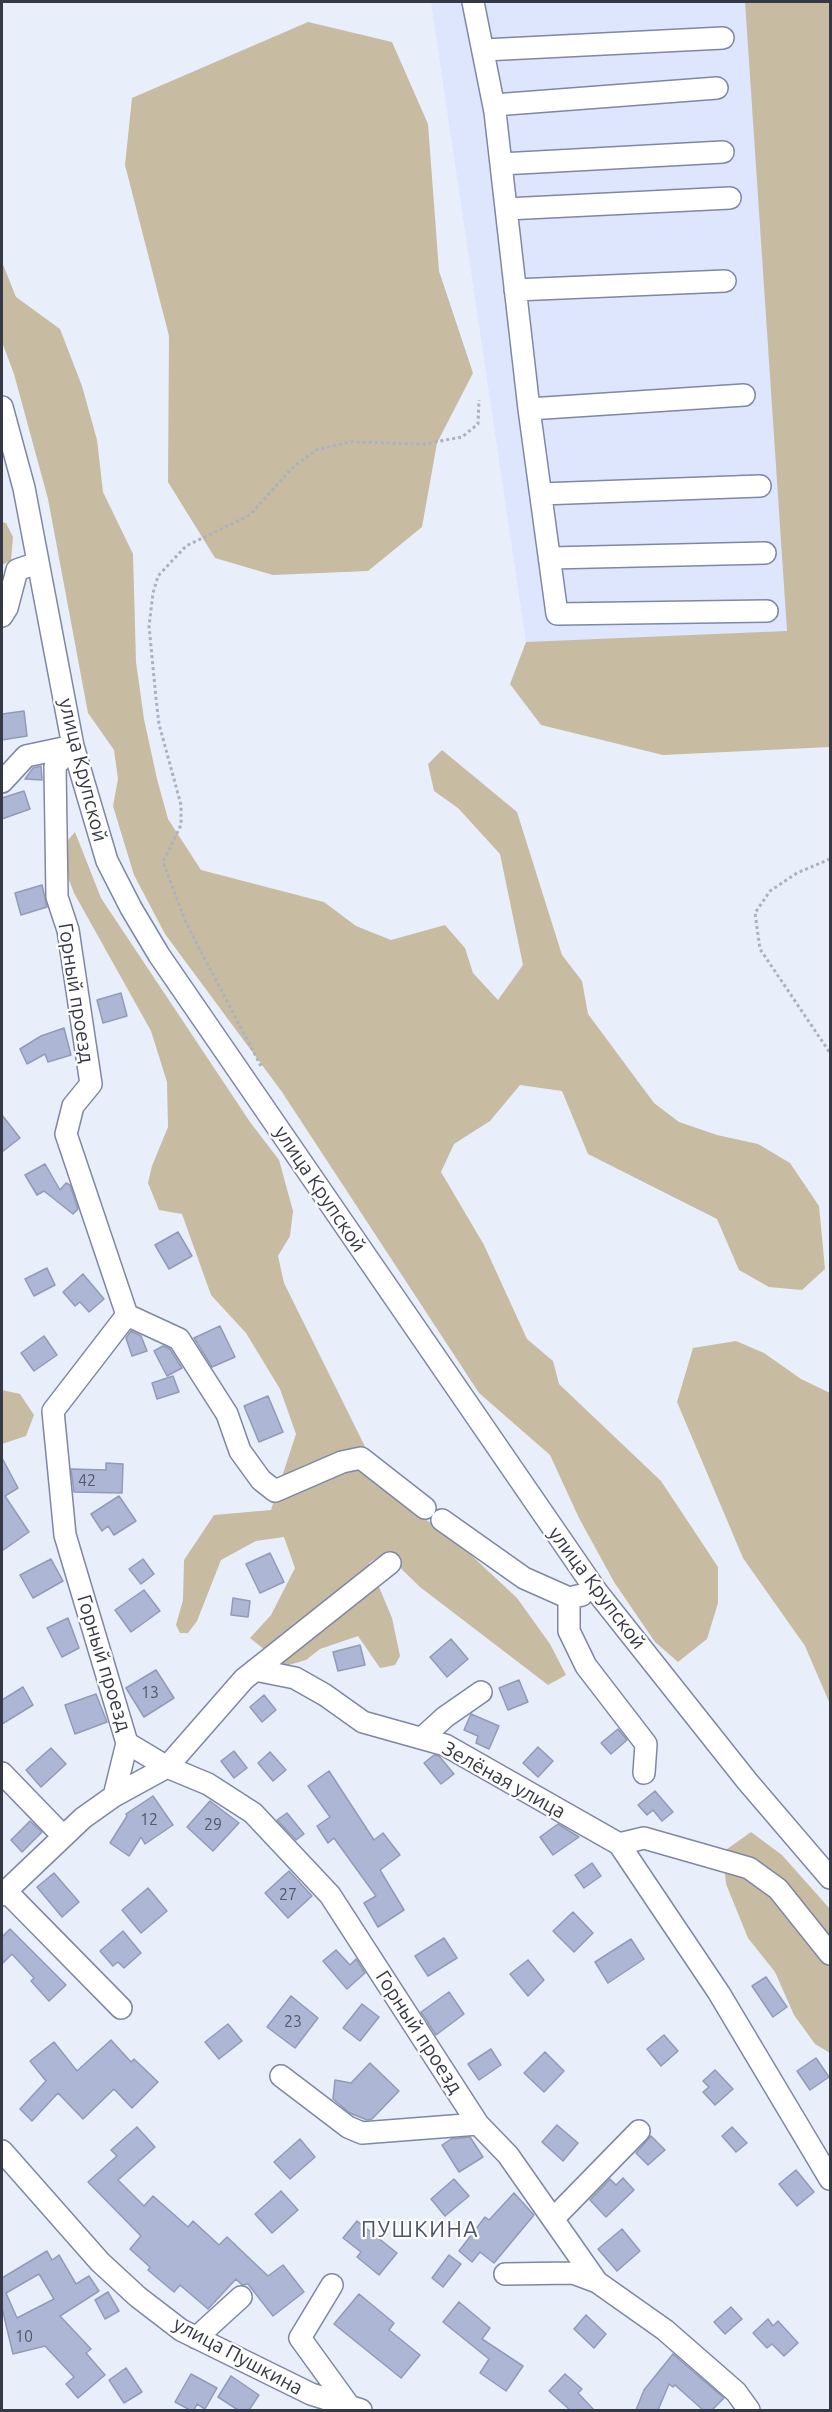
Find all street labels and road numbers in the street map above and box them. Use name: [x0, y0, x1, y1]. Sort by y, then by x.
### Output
street label: улица Крупской: [54, 696, 112, 844]
street label: Горный проезд: [53, 921, 99, 1065]
street label: улица Крупской: [269, 1121, 371, 1257]
street label: улица Крупской: [543, 1522, 651, 1654]
street label: Горный проезд: [72, 1592, 136, 1734]
street label: Зелёная улица: [438, 1736, 570, 1824]
street label: Горный проезд: [370, 1966, 468, 2098]
street label: улица Пушкина: [169, 2312, 307, 2400]

